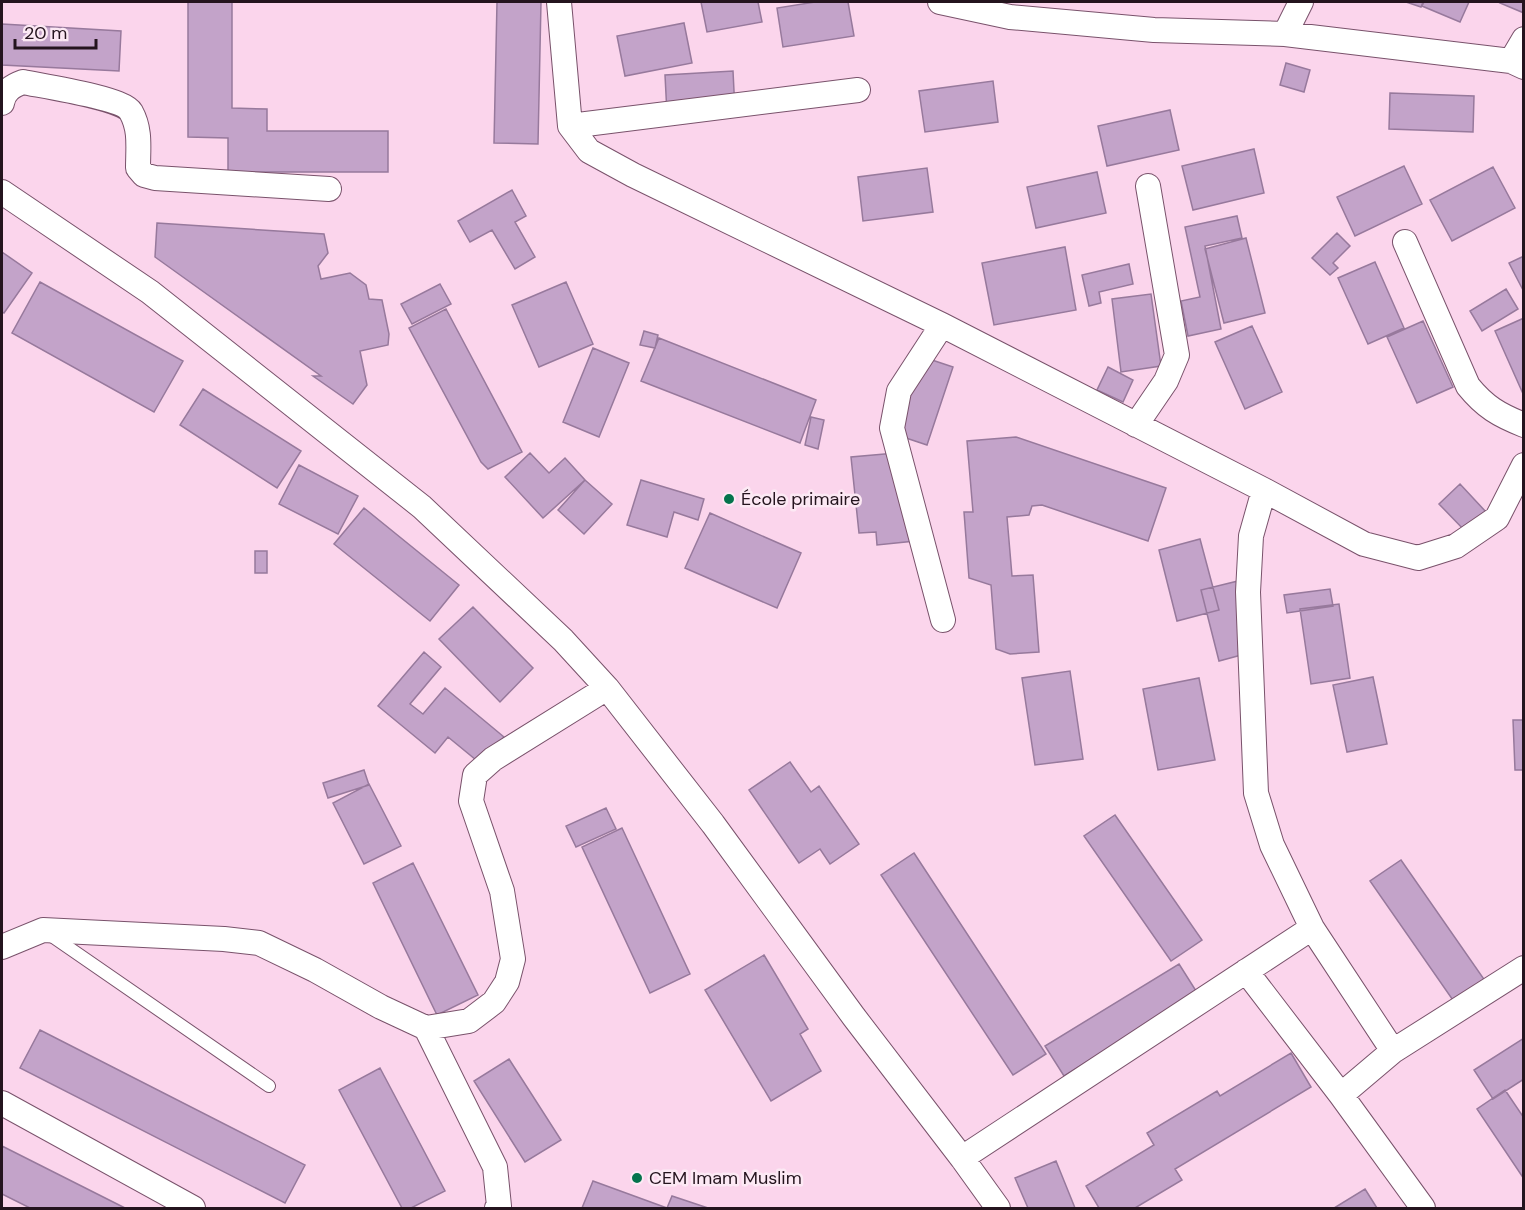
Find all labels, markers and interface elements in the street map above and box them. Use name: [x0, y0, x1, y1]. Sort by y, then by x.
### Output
scale bar: [15, 12, 96, 50]
text: 20 m: [24, 21, 67, 45]
place label: École primaire: [741, 487, 860, 511]
marker: École primaire: [722, 492, 736, 506]
place label: CEM Imam Muslim: [649, 1166, 802, 1190]
marker: CEM Imam Muslim: [630, 1171, 644, 1185]

